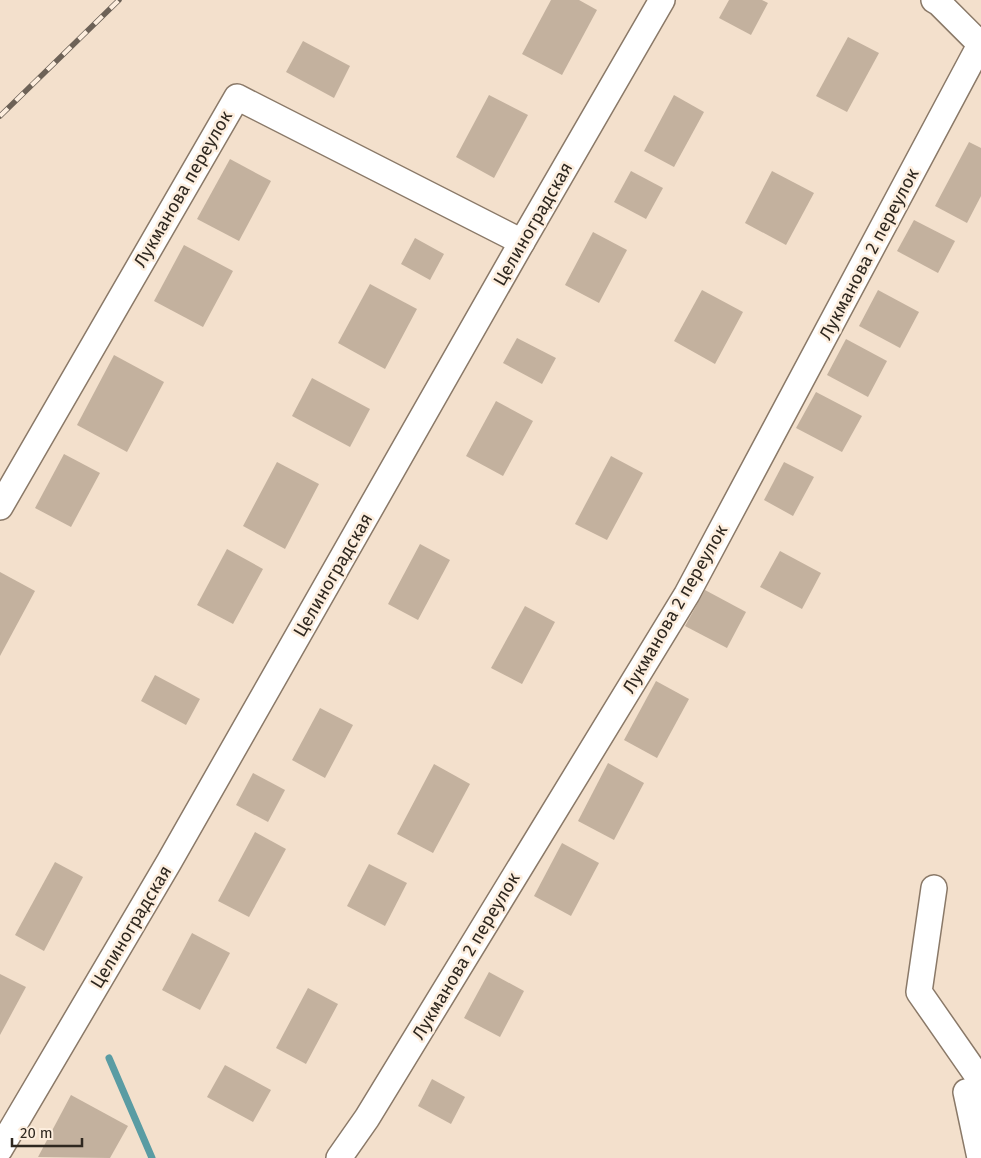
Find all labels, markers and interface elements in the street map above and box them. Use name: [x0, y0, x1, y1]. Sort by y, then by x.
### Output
street label: Лукманова переулок: [129, 106, 237, 271]
street label: Целиноградская: [489, 158, 577, 290]
street label: Лукманова 2 переулок: [814, 164, 924, 344]
street label: Целиноградская: [289, 509, 377, 641]
street label: Лукманова 2 переулок: [618, 520, 733, 697]
street label: Целиноградская: [86, 862, 176, 992]
street label: Лукманова 2 переулок: [407, 868, 525, 1044]
scale bar: [12, 1116, 82, 1148]
text: 20 m: [20, 1124, 53, 1142]

